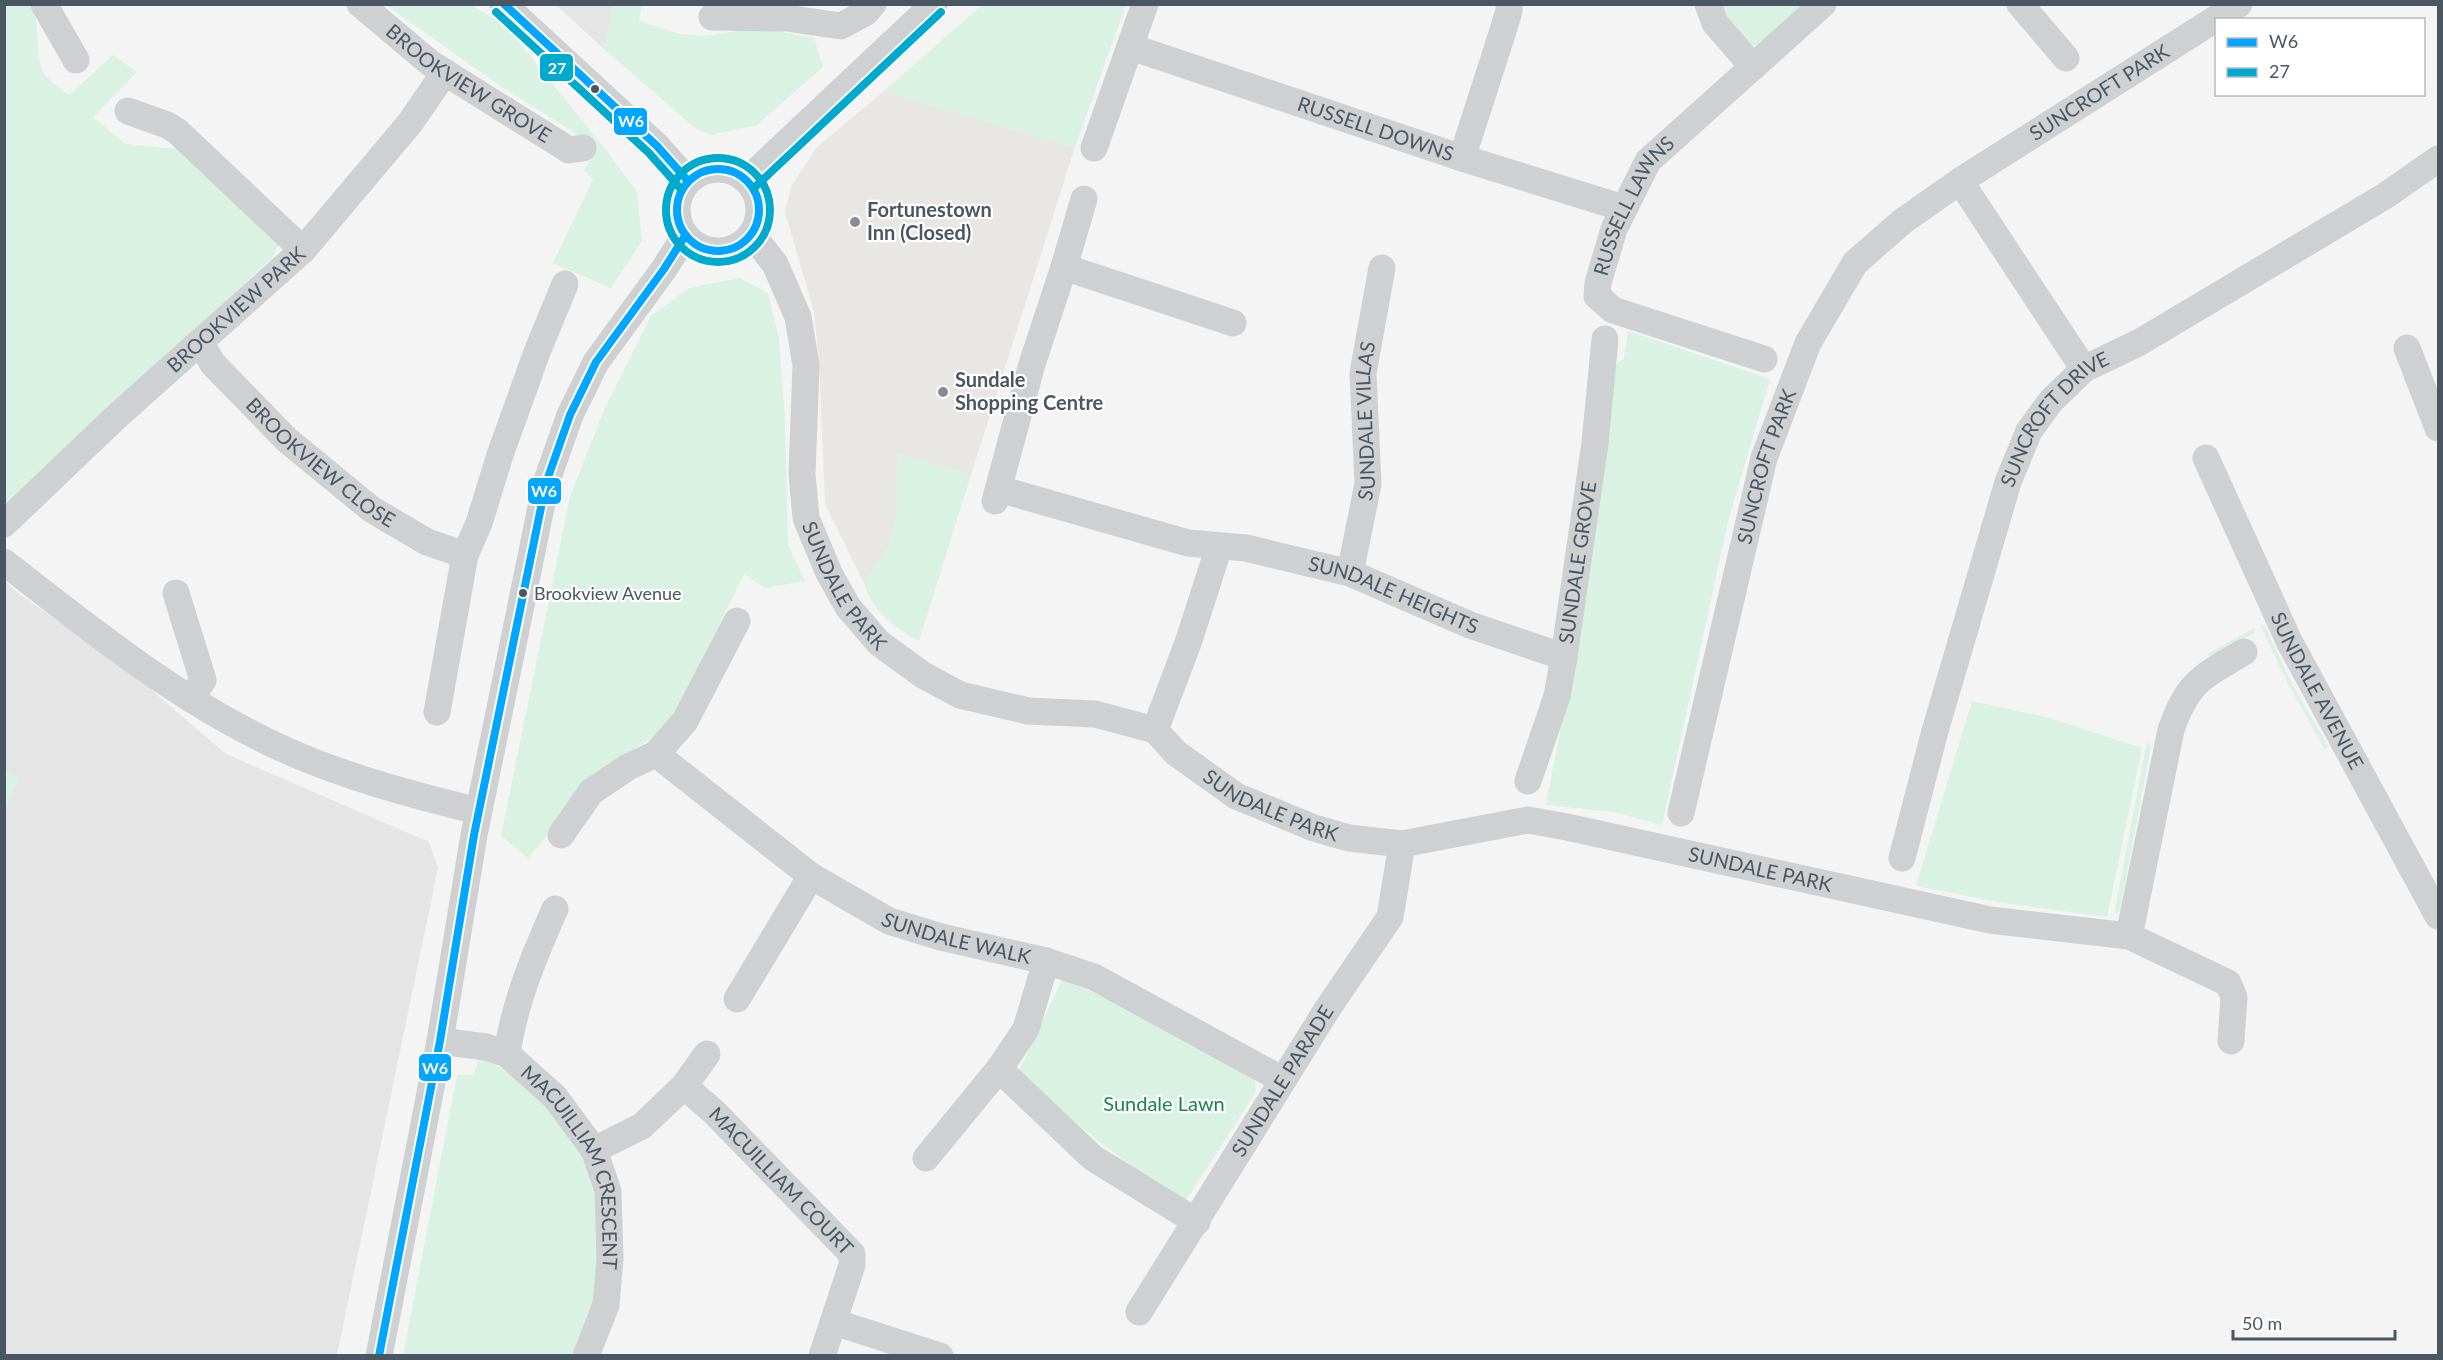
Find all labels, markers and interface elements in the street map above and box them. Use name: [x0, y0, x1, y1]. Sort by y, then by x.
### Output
street label: BROOKVIEW GROVE: [382, 18, 556, 147]
legend: [2215, 18, 2425, 96]
text: W6: [2269, 30, 2298, 52]
street label: SUNCROFT PARK: [2025, 38, 2174, 145]
line badge: 27: [539, 53, 574, 82]
text: 27: [548, 58, 566, 77]
text: 27: [2269, 60, 2290, 82]
unlabelled marker: [589, 83, 601, 95]
street label: RUSSELL DOWNS: [1295, 91, 1457, 165]
line badge: W6: [613, 107, 648, 136]
text: W6: [618, 111, 644, 130]
street label: RUSSELL LAWNS: [1588, 130, 1679, 278]
place label: Fortunestown Inn (Closed): [867, 197, 992, 244]
marker: Fortunestown Inn (Closed): [848, 215, 862, 229]
street label: BROOKVIEW PARK: [161, 240, 310, 377]
street label: SUNDALE VILLAS: [1350, 339, 1380, 502]
street label: SUNCROFT DRIVE: [1994, 346, 2113, 490]
place label: Sundale Shopping Centre: [955, 367, 1104, 414]
marker: Sundale Shopping Centre: [936, 385, 950, 399]
street label: SUNCROFT PARK: [1731, 385, 1801, 546]
street label: BROOKVIEW CLOSE: [242, 392, 400, 532]
line badge: W6: [527, 477, 562, 505]
street label: SUNDALE GROVE: [1553, 479, 1600, 645]
text: W6: [531, 481, 557, 500]
street label: SUNDALE PARK: [798, 518, 893, 655]
street label: SUNDALE HEIGHTS: [1306, 550, 1482, 638]
place label: Brookview Avenue: [534, 582, 682, 604]
marker: Brookview Avenue: [517, 587, 529, 599]
street label: SUNDALE AVENUE: [2266, 608, 2369, 773]
street label: SUNDALE PARK: [1199, 764, 1342, 846]
street label: SUNDALE PARK: [1686, 841, 1835, 896]
street label: SUNDALE WALK: [878, 906, 1034, 968]
street label: SUNDALE PARADE: [1226, 1000, 1338, 1161]
line badge: W6: [418, 1053, 452, 1082]
text: W6: [422, 1058, 448, 1077]
street label: MACUILLIAM CRESCENT: [517, 1060, 623, 1271]
park label: Sundale Lawn: [1103, 1091, 1225, 1115]
street label: MACUILLIAM COURT: [705, 1102, 859, 1259]
scale bar: [2233, 1303, 2395, 1341]
text: 50 m: [2242, 1312, 2282, 1334]

